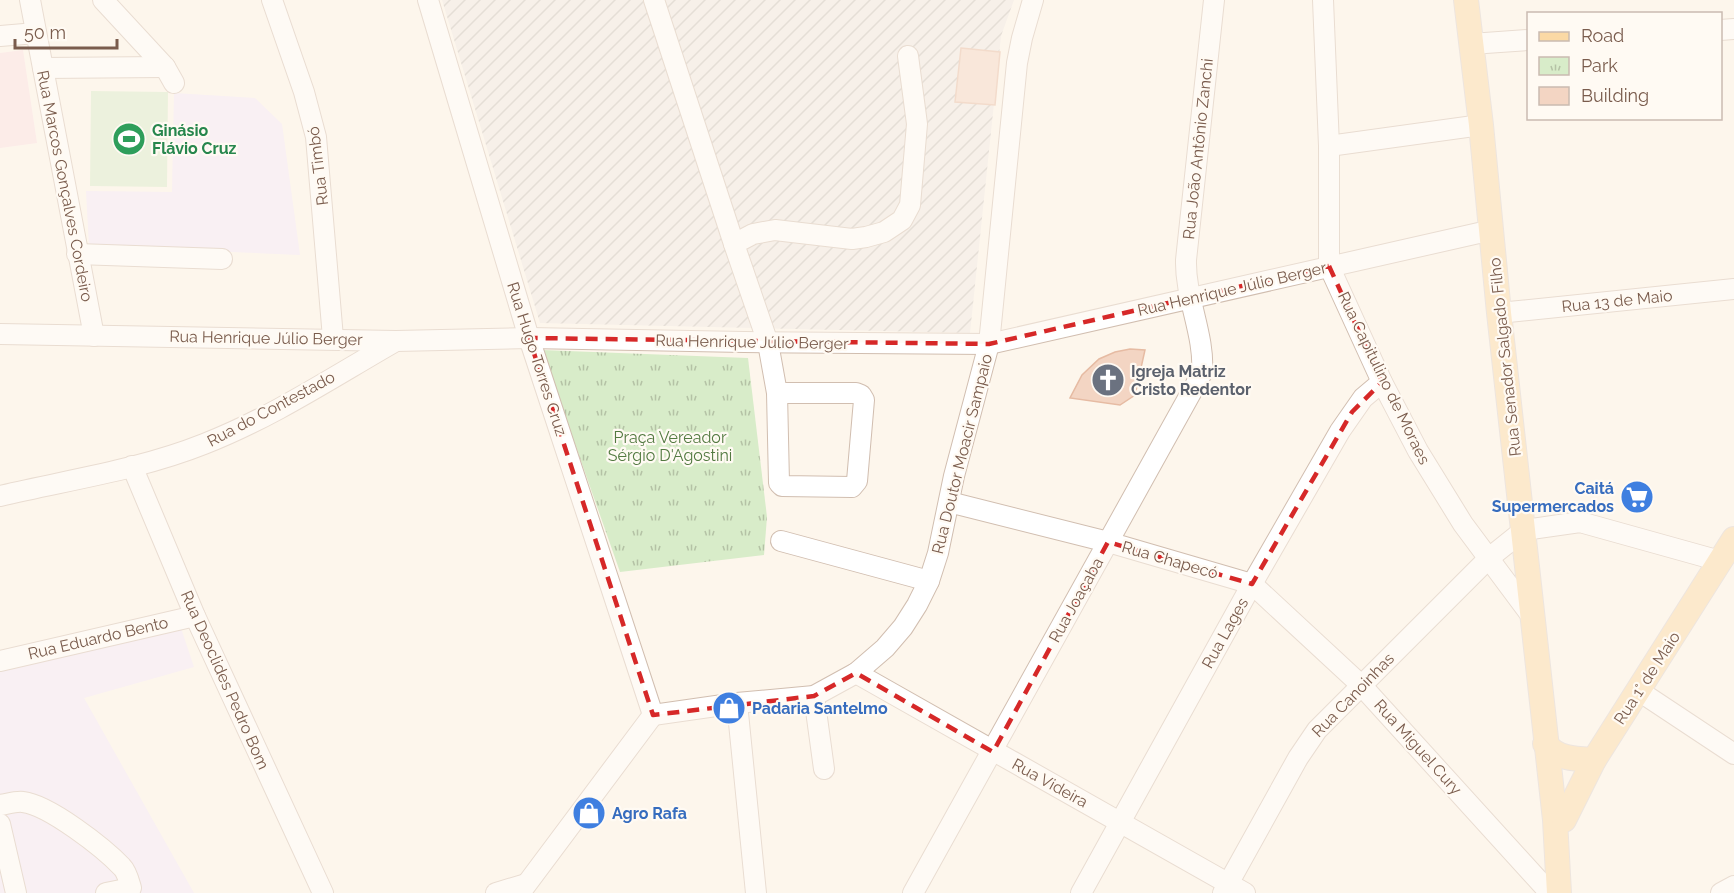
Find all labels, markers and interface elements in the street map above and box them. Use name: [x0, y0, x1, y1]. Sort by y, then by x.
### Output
scale bar: [15, 12, 117, 50]
legend: [1527, 12, 1722, 120]
text: 50 m: [24, 22, 66, 43]
text: Road: [1581, 25, 1624, 46]
text: Park: [1581, 55, 1618, 76]
street label: Rua João Antônio Zanchi: [1179, 57, 1217, 241]
street label: Rua Marcos Gonçalves Cordeiro: [33, 69, 97, 303]
text: Building: [1581, 85, 1649, 106]
sports icon: Ginásio Flávio Cruz: [111, 121, 147, 157]
place label: Ginásio Flávio Cruz: [152, 121, 237, 158]
street label: Rua Timbó: [304, 125, 332, 207]
street label: Rua Senador Salgado Filho: [1485, 257, 1525, 457]
street label: Rua Henrique Júlio Berger: [1136, 258, 1329, 320]
street label: Rua Hugo Torres Cruz: [503, 280, 571, 438]
street label: Rua 13 de Maio: [1561, 286, 1673, 316]
street label: Rua Capitulino de Moraes: [1334, 289, 1434, 468]
street label: Rua Henrique Júlio Berger: [169, 327, 363, 349]
street label: Rua Henrique Júlio Berger: [655, 331, 849, 353]
street label: Rua Doutor Moacir Sampaio: [928, 352, 996, 556]
church icon: Igreja Matriz Cristo Redentor: [1090, 362, 1126, 398]
place label: Igreja Matriz Cristo Redentor: [1131, 362, 1251, 399]
street label: Rua do Contestado: [204, 367, 338, 451]
park label: Praça Vereador Sérgio D'Agostini: [608, 428, 732, 465]
place label: Caitá Supermercados: [1492, 479, 1614, 516]
supermarket icon: Caitá Supermercados: [1619, 479, 1655, 515]
street label: Rua Chapecó: [1120, 537, 1220, 583]
street label: Rua Joaçaba: [1045, 554, 1107, 646]
street label: Rua Deoclides Pedro Bom: [177, 588, 273, 772]
street label: Rua Lages: [1198, 594, 1252, 672]
street label: Rua Eduardo Bento: [26, 613, 170, 663]
street label: Rua 1° de Maio: [1610, 628, 1684, 728]
street label: Rua Canoinhas: [1308, 649, 1398, 741]
shop icon: Padaria Santelmo: [711, 690, 747, 726]
street label: Rua Miguel Cury: [1370, 695, 1466, 799]
place label: Padaria Santelmo: [752, 699, 888, 718]
street label: Rua Videira: [1009, 754, 1091, 812]
shop icon: Agro Rafa: [571, 795, 607, 831]
place label: Agro Rafa: [612, 804, 687, 823]

